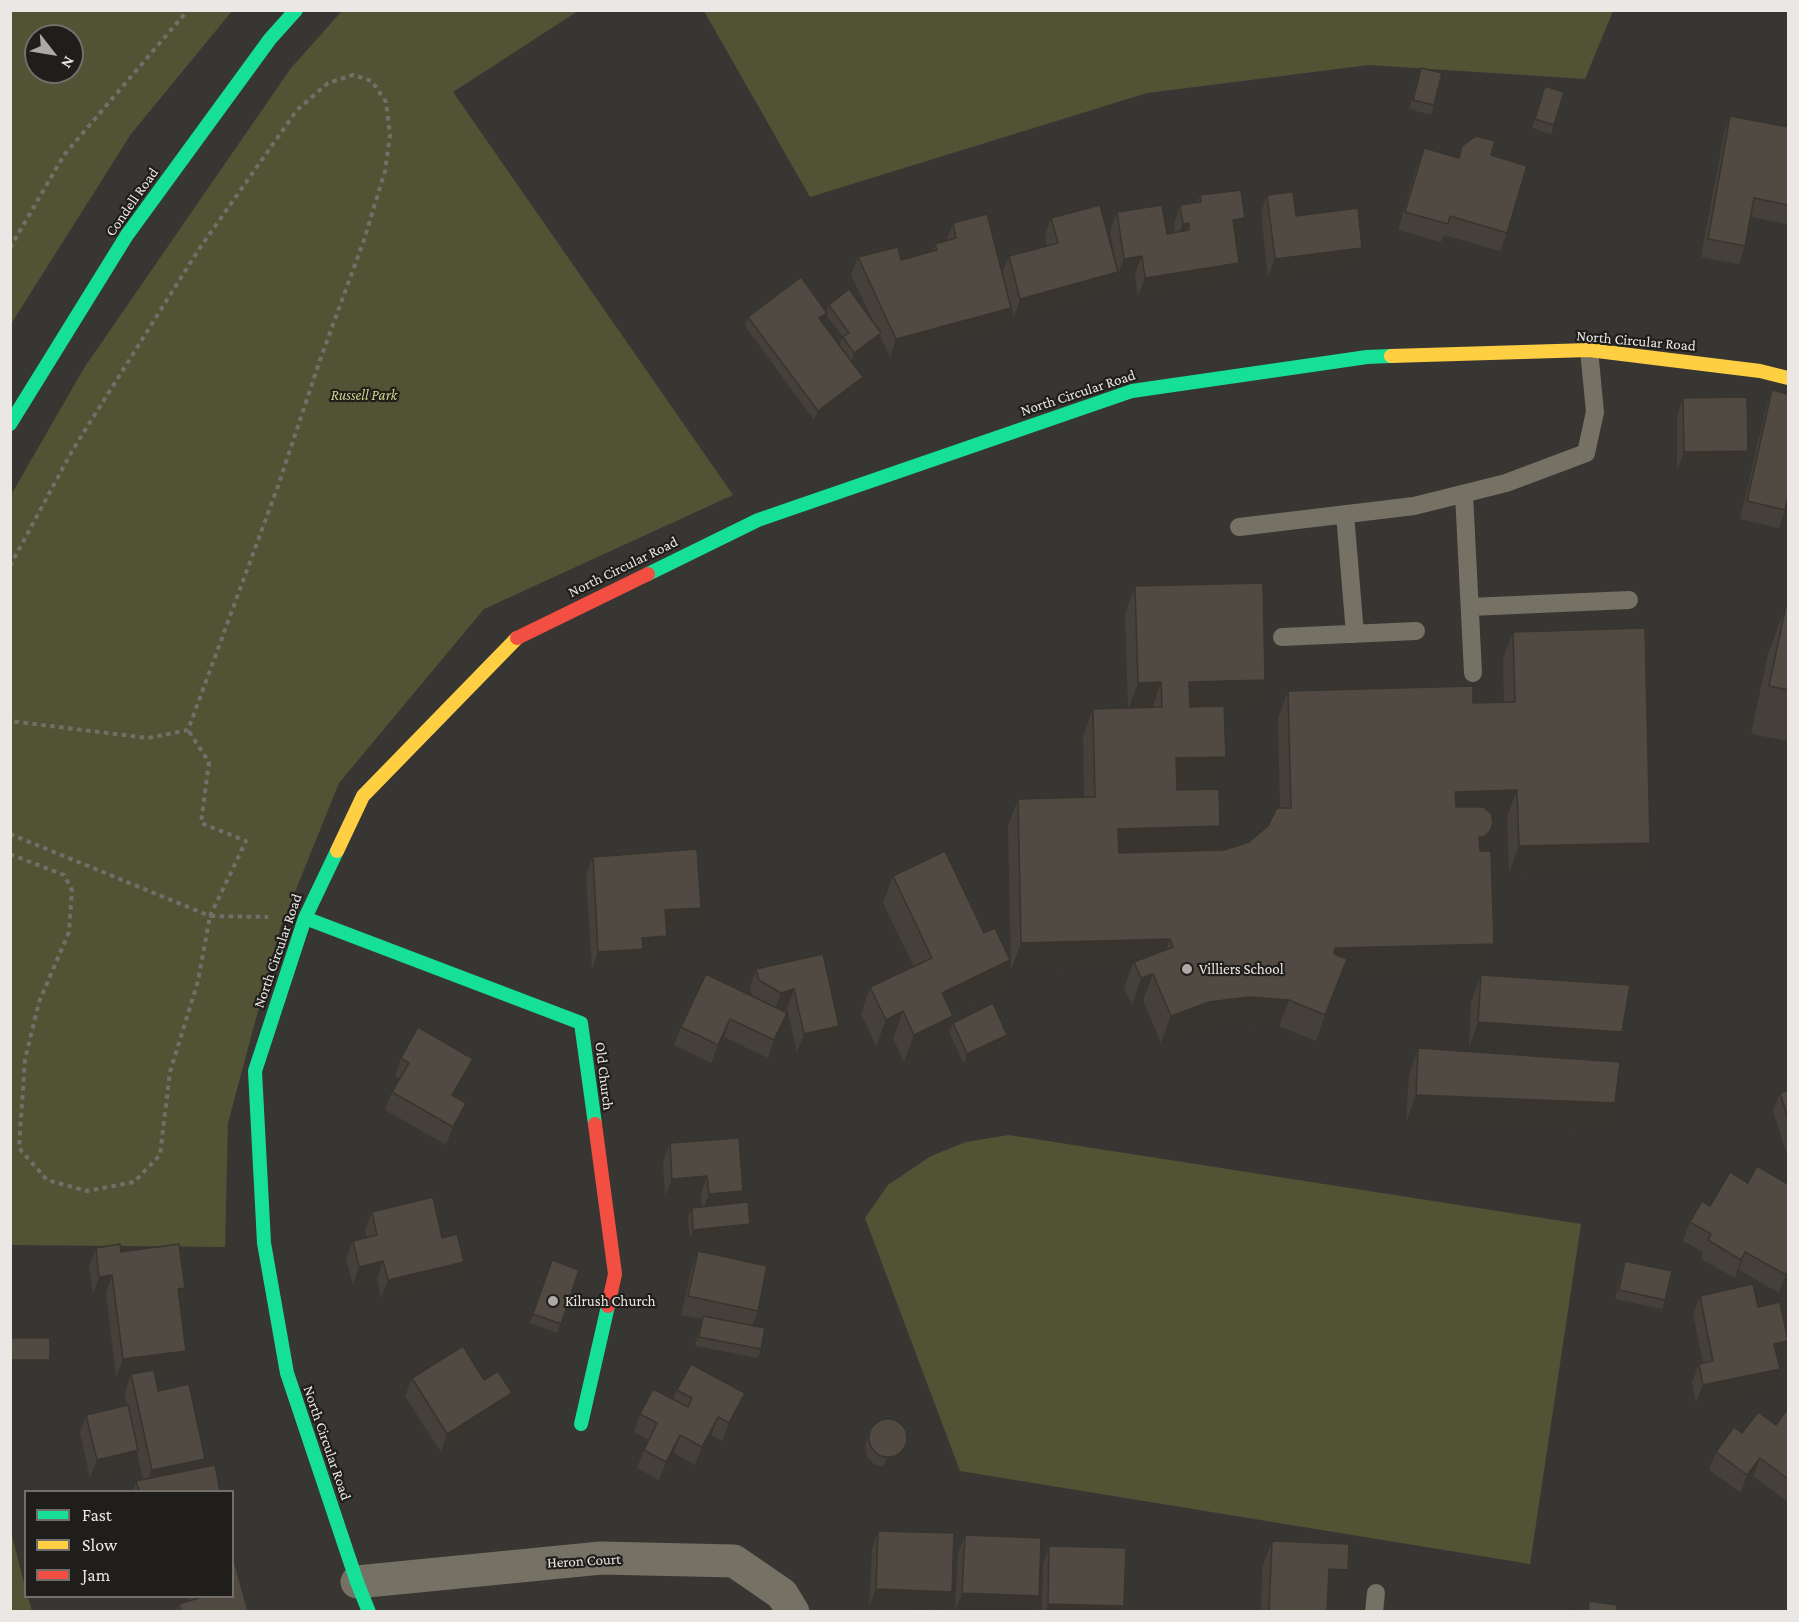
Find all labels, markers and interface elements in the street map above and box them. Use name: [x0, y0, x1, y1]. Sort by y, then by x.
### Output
north arrow: [24, 24, 84, 84]
text: N: [58, 53, 78, 72]
street label: Condell Road: [102, 164, 162, 240]
street label: North Circular Road: [1576, 327, 1696, 355]
street label: North Circular Road: [1018, 366, 1138, 420]
park label: Russell Park: [331, 386, 397, 404]
street label: North Circular Road: [565, 533, 681, 601]
street label: North Circular Road: [250, 891, 306, 1011]
place label: Villiers School: [1199, 960, 1284, 978]
marker: Villiers School: [1180, 962, 1194, 976]
street label: Old Church: [591, 1041, 617, 1111]
place label: Kilrush Church: [565, 1292, 656, 1310]
marker: Kilrush Church: [546, 1294, 560, 1308]
street label: North Circular Road: [299, 1383, 355, 1503]
legend: [24, 1490, 234, 1598]
text: Fast: [82, 1505, 112, 1525]
text: Slow: [82, 1535, 117, 1555]
street label: Heron Court: [546, 1550, 622, 1572]
text: Jam: [82, 1565, 110, 1585]

